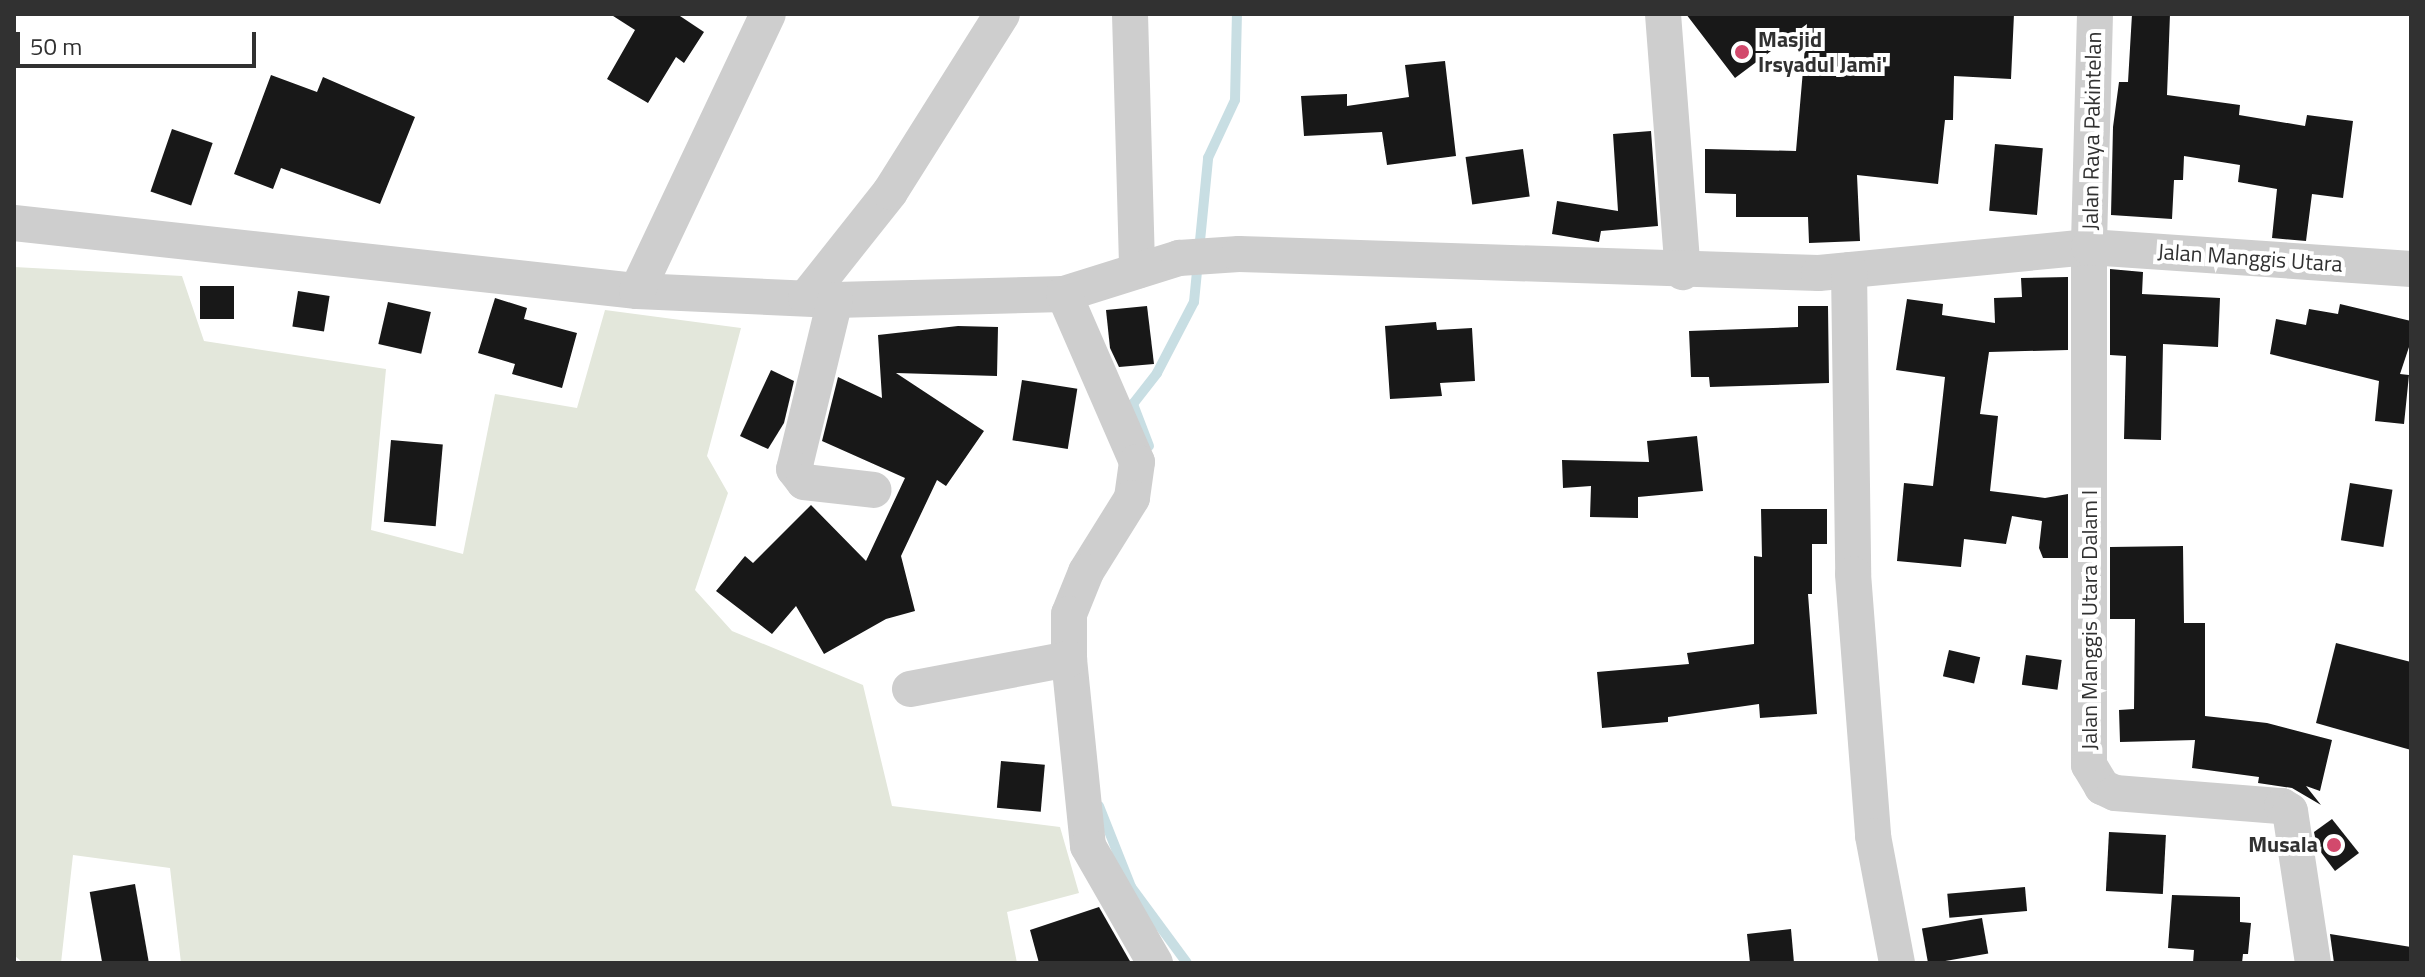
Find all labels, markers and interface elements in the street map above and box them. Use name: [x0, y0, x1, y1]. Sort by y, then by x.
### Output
scale bar: [20, 16, 260, 66]
place label: Masjid Irsyadul Jami': [1758, 26, 1887, 78]
text: 50 m: [30, 28, 82, 64]
street label: Jalan Raya Pakintelan: [2077, 31, 2107, 231]
marker: Masjid Irsyadul Jami': [1733, 43, 1751, 61]
street label: Jalan Manggis Utara: [2157, 238, 2343, 278]
street label: Jalan Manggis Utara Dalam I: [2077, 490, 2103, 750]
place label: Musala: [2248, 832, 2318, 858]
marker: Musala: [2325, 836, 2343, 854]

